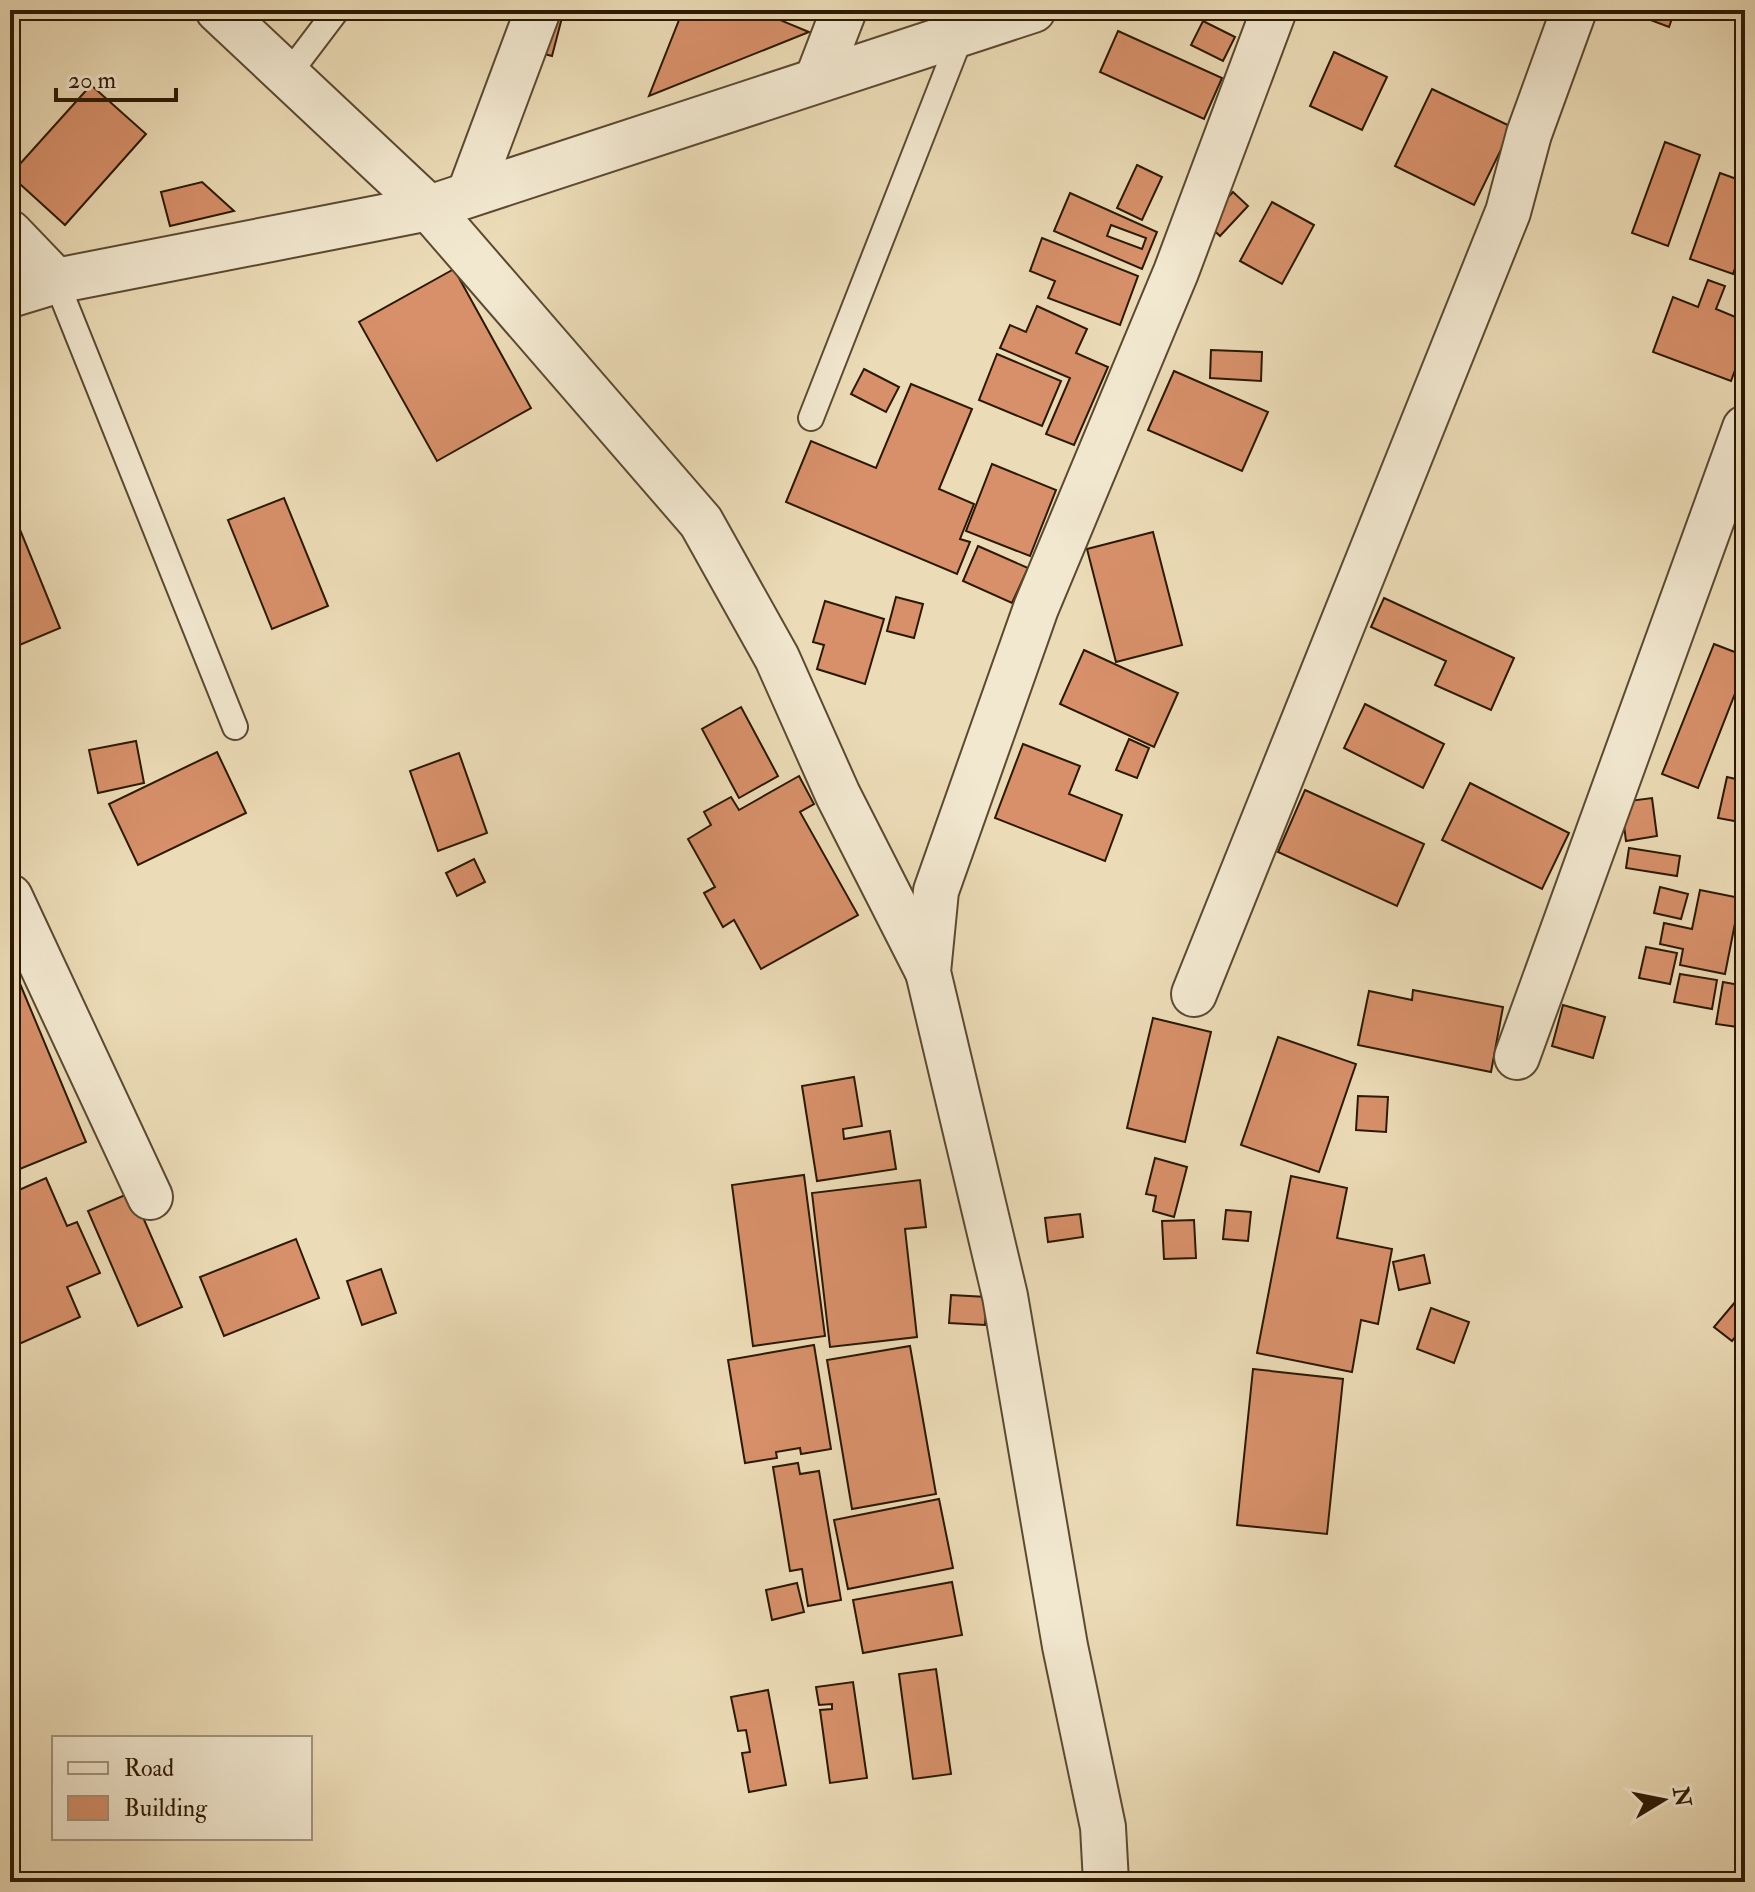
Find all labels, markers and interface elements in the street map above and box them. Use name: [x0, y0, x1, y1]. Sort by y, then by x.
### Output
scale bar: [56, 52, 176, 102]
text: 20 m: [68, 65, 117, 96]
legend: [52, 1736, 312, 1840]
text: Road: [124, 1753, 174, 1784]
north arrow: [1623, 1760, 1703, 1840]
text: N: [1666, 1784, 1697, 1809]
text: Building: [124, 1793, 208, 1824]

